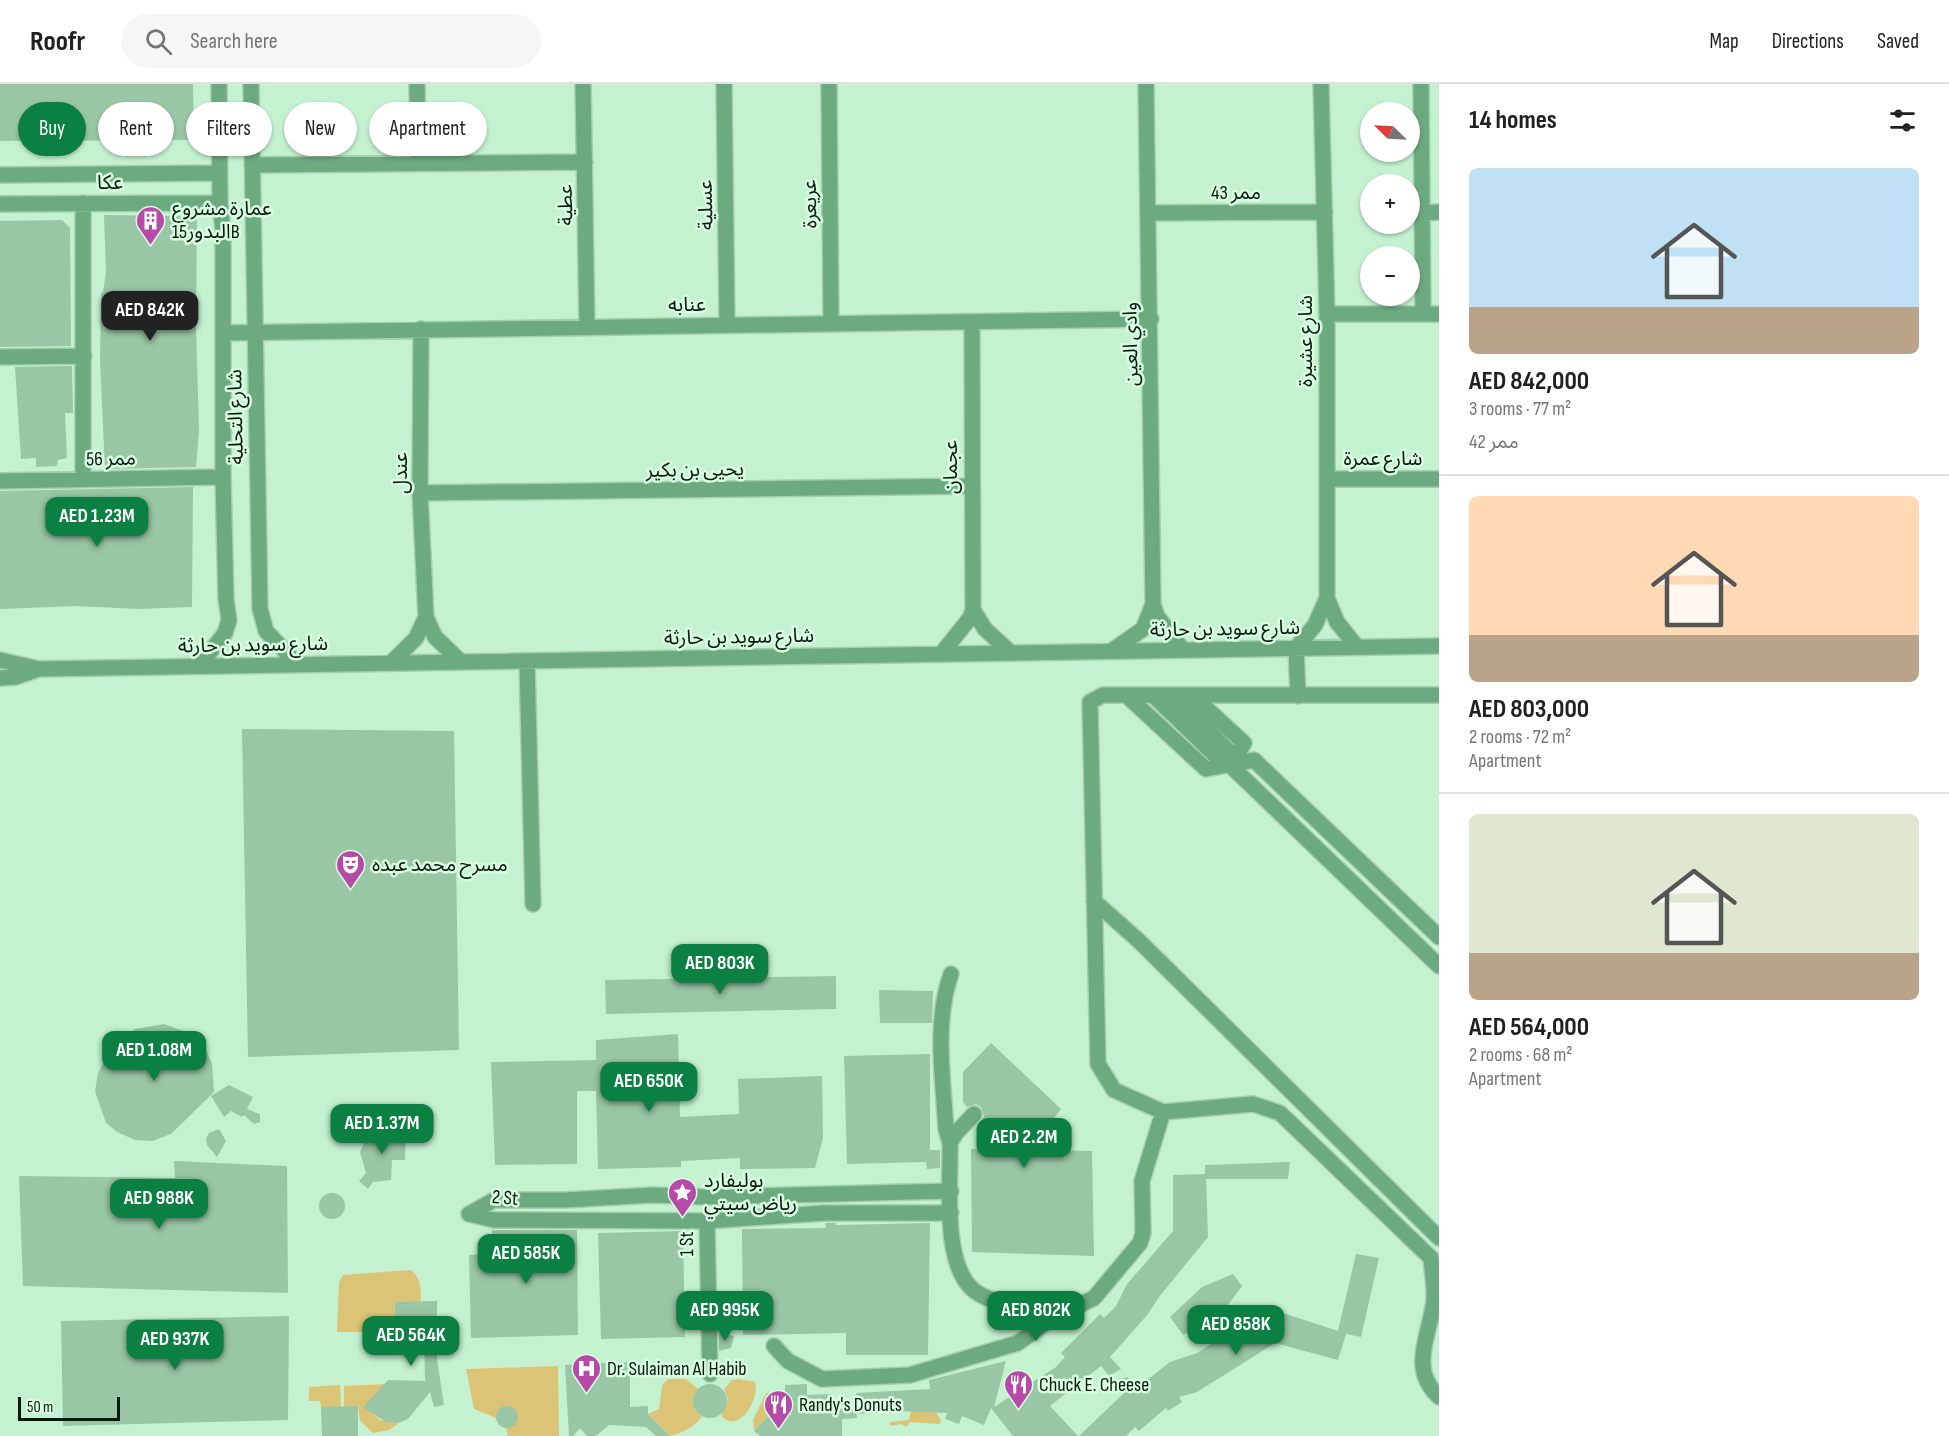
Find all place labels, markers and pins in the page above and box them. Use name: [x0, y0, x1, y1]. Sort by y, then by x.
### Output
place label: عمارة مشروع البدور15B: [172, 197, 272, 244]
building icon: عمارة مشروع البدور15B: [135, 204, 167, 246]
pin: AED 842K: [88, 291, 212, 342]
pin: AED 1.23M: [28, 497, 166, 548]
theatre icon: مسرح محمد عبده: [335, 848, 367, 890]
place label: مسرح محمد عبده: [372, 853, 508, 879]
pin: AED 803K: [658, 944, 782, 995]
pin: AED 1.08M: [85, 1031, 223, 1082]
pin: AED 650K: [587, 1062, 711, 1113]
pin: AED 1.37M: [313, 1104, 451, 1155]
pin: AED 2.2M: [962, 1118, 1086, 1169]
place label: بوليفارد رياض سيتي: [704, 1169, 797, 1219]
place icon: بوليفارد رياض سيتي: [667, 1176, 699, 1218]
pin: AED 988K: [97, 1179, 221, 1230]
pin: AED 585K: [464, 1234, 588, 1285]
pin: AED 995K: [663, 1291, 787, 1342]
pin: AED 802K: [974, 1291, 1098, 1342]
pin: AED 858K: [1174, 1305, 1298, 1356]
pin: AED 564K: [349, 1316, 473, 1367]
pin: AED 937K: [113, 1320, 237, 1371]
hospital icon: Dr. Sulaiman Al Habib: [570, 1352, 602, 1394]
place label: Dr. Sulaiman Al Habib: [607, 1357, 747, 1381]
restaurant icon: Chuck E. Cheese: [1002, 1368, 1034, 1410]
place label: Chuck E. Cheese: [1039, 1373, 1149, 1397]
restaurant icon: Randy's Donuts: [762, 1388, 794, 1430]
place label: Randy's Donuts: [799, 1393, 902, 1417]

